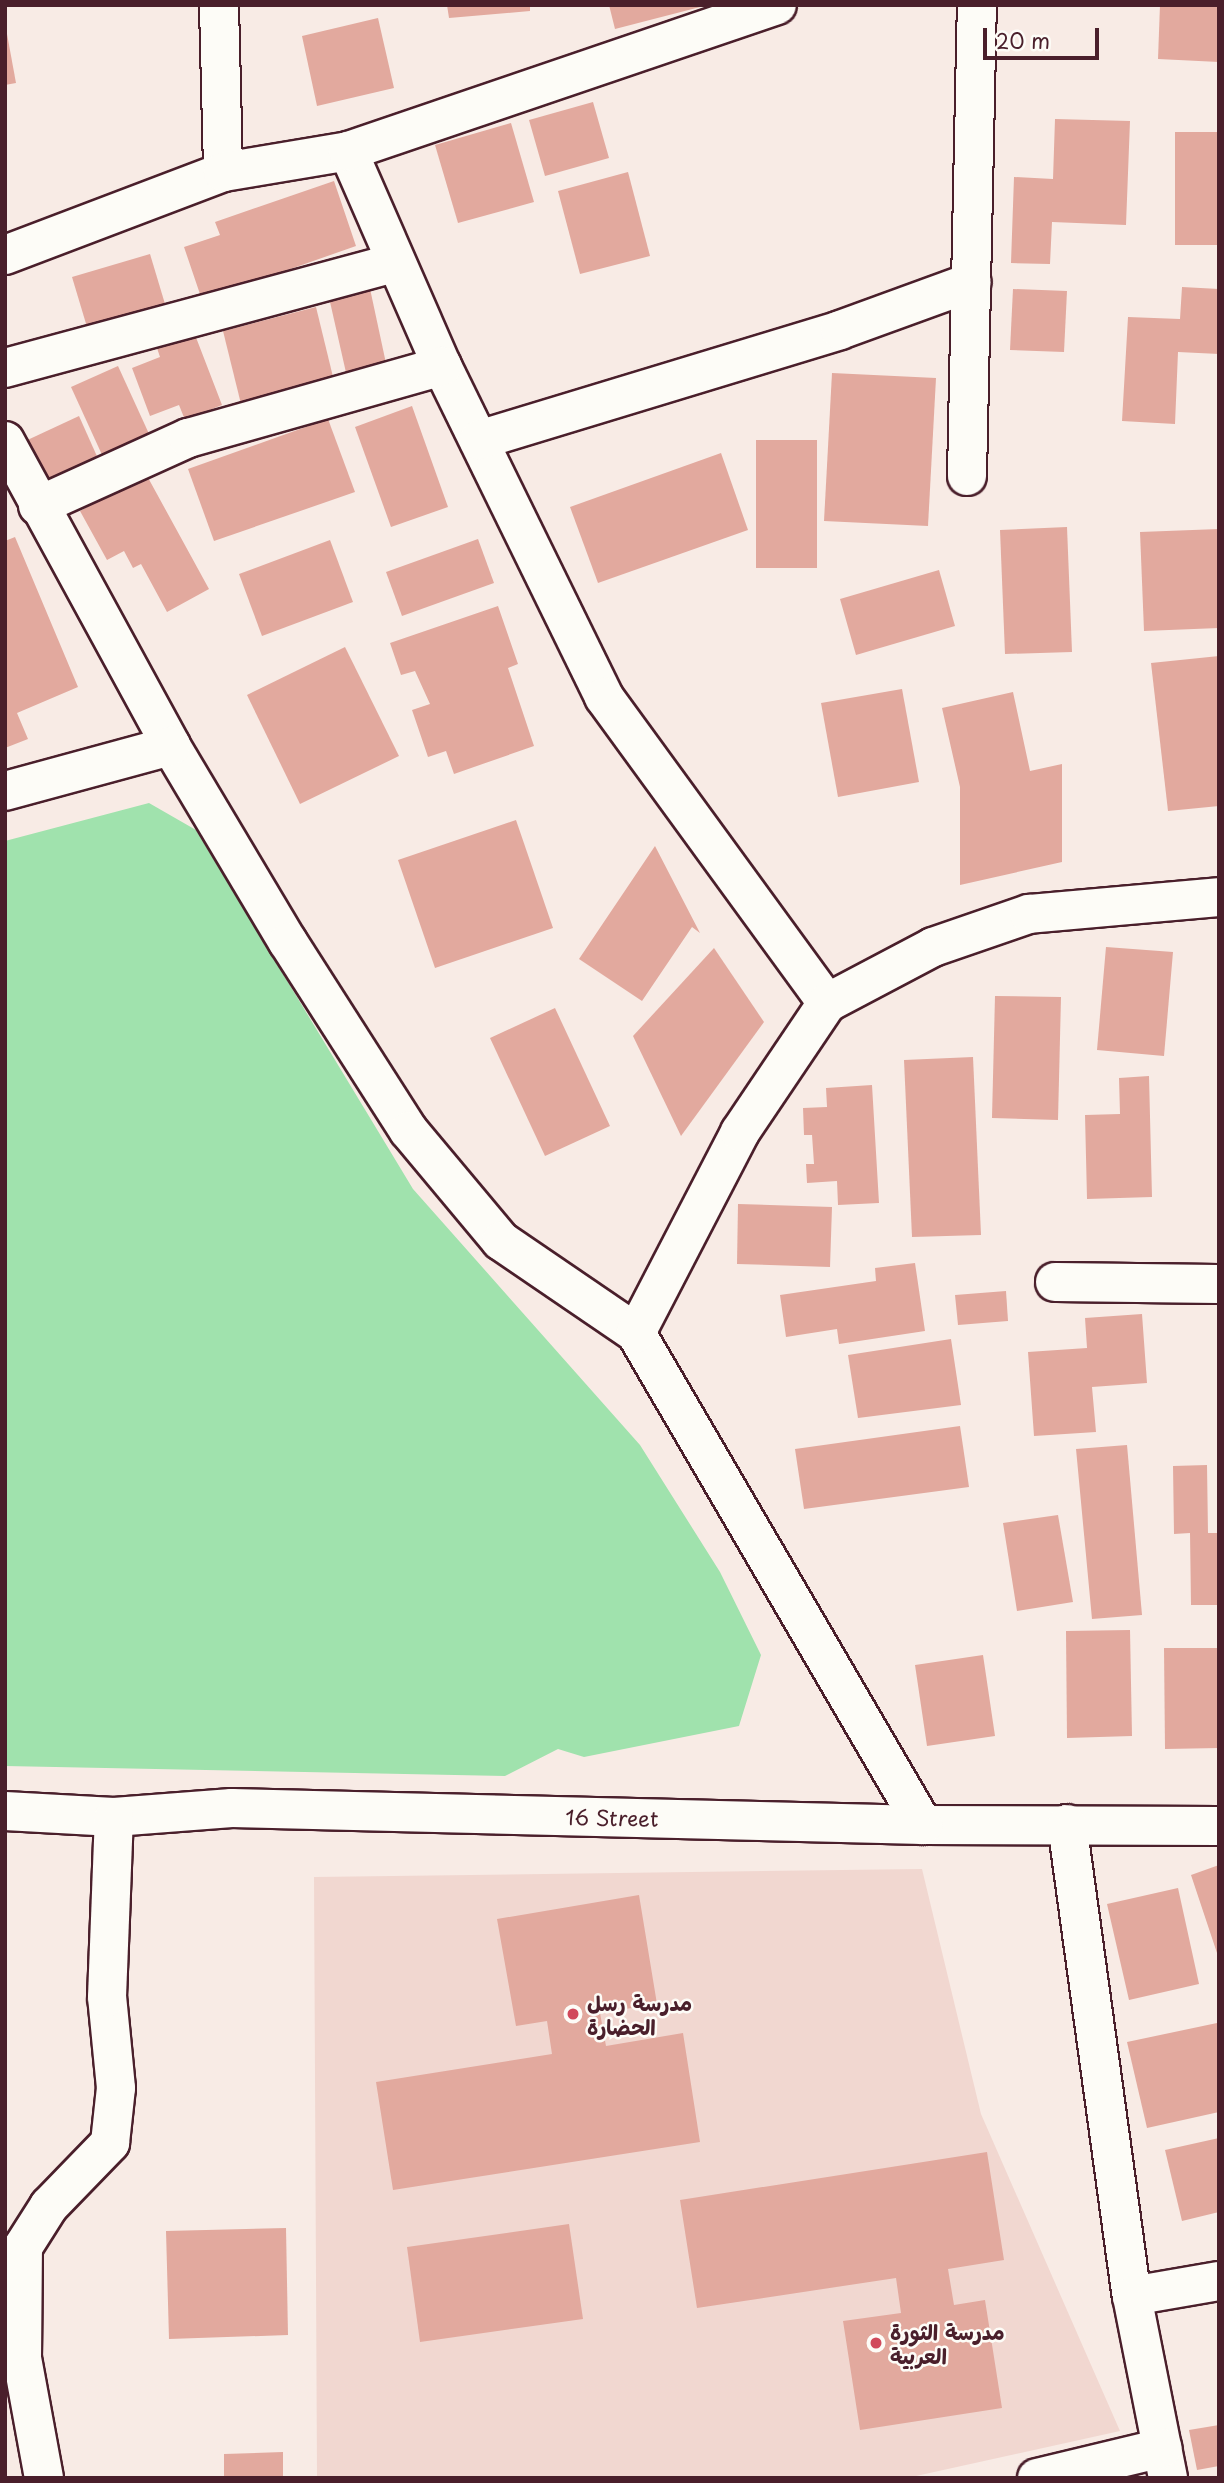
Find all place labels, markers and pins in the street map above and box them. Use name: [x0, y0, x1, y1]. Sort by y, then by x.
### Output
place label: مدرسة رسل الحضارة: [587, 1989, 692, 2039]
marker: مدرسة رسل الحضارة: [565, 2006, 581, 2022]
place label: مدرسة الثورة العربية: [890, 2318, 1005, 2368]
marker: مدرسة الثورة العربية: [868, 2335, 884, 2351]

